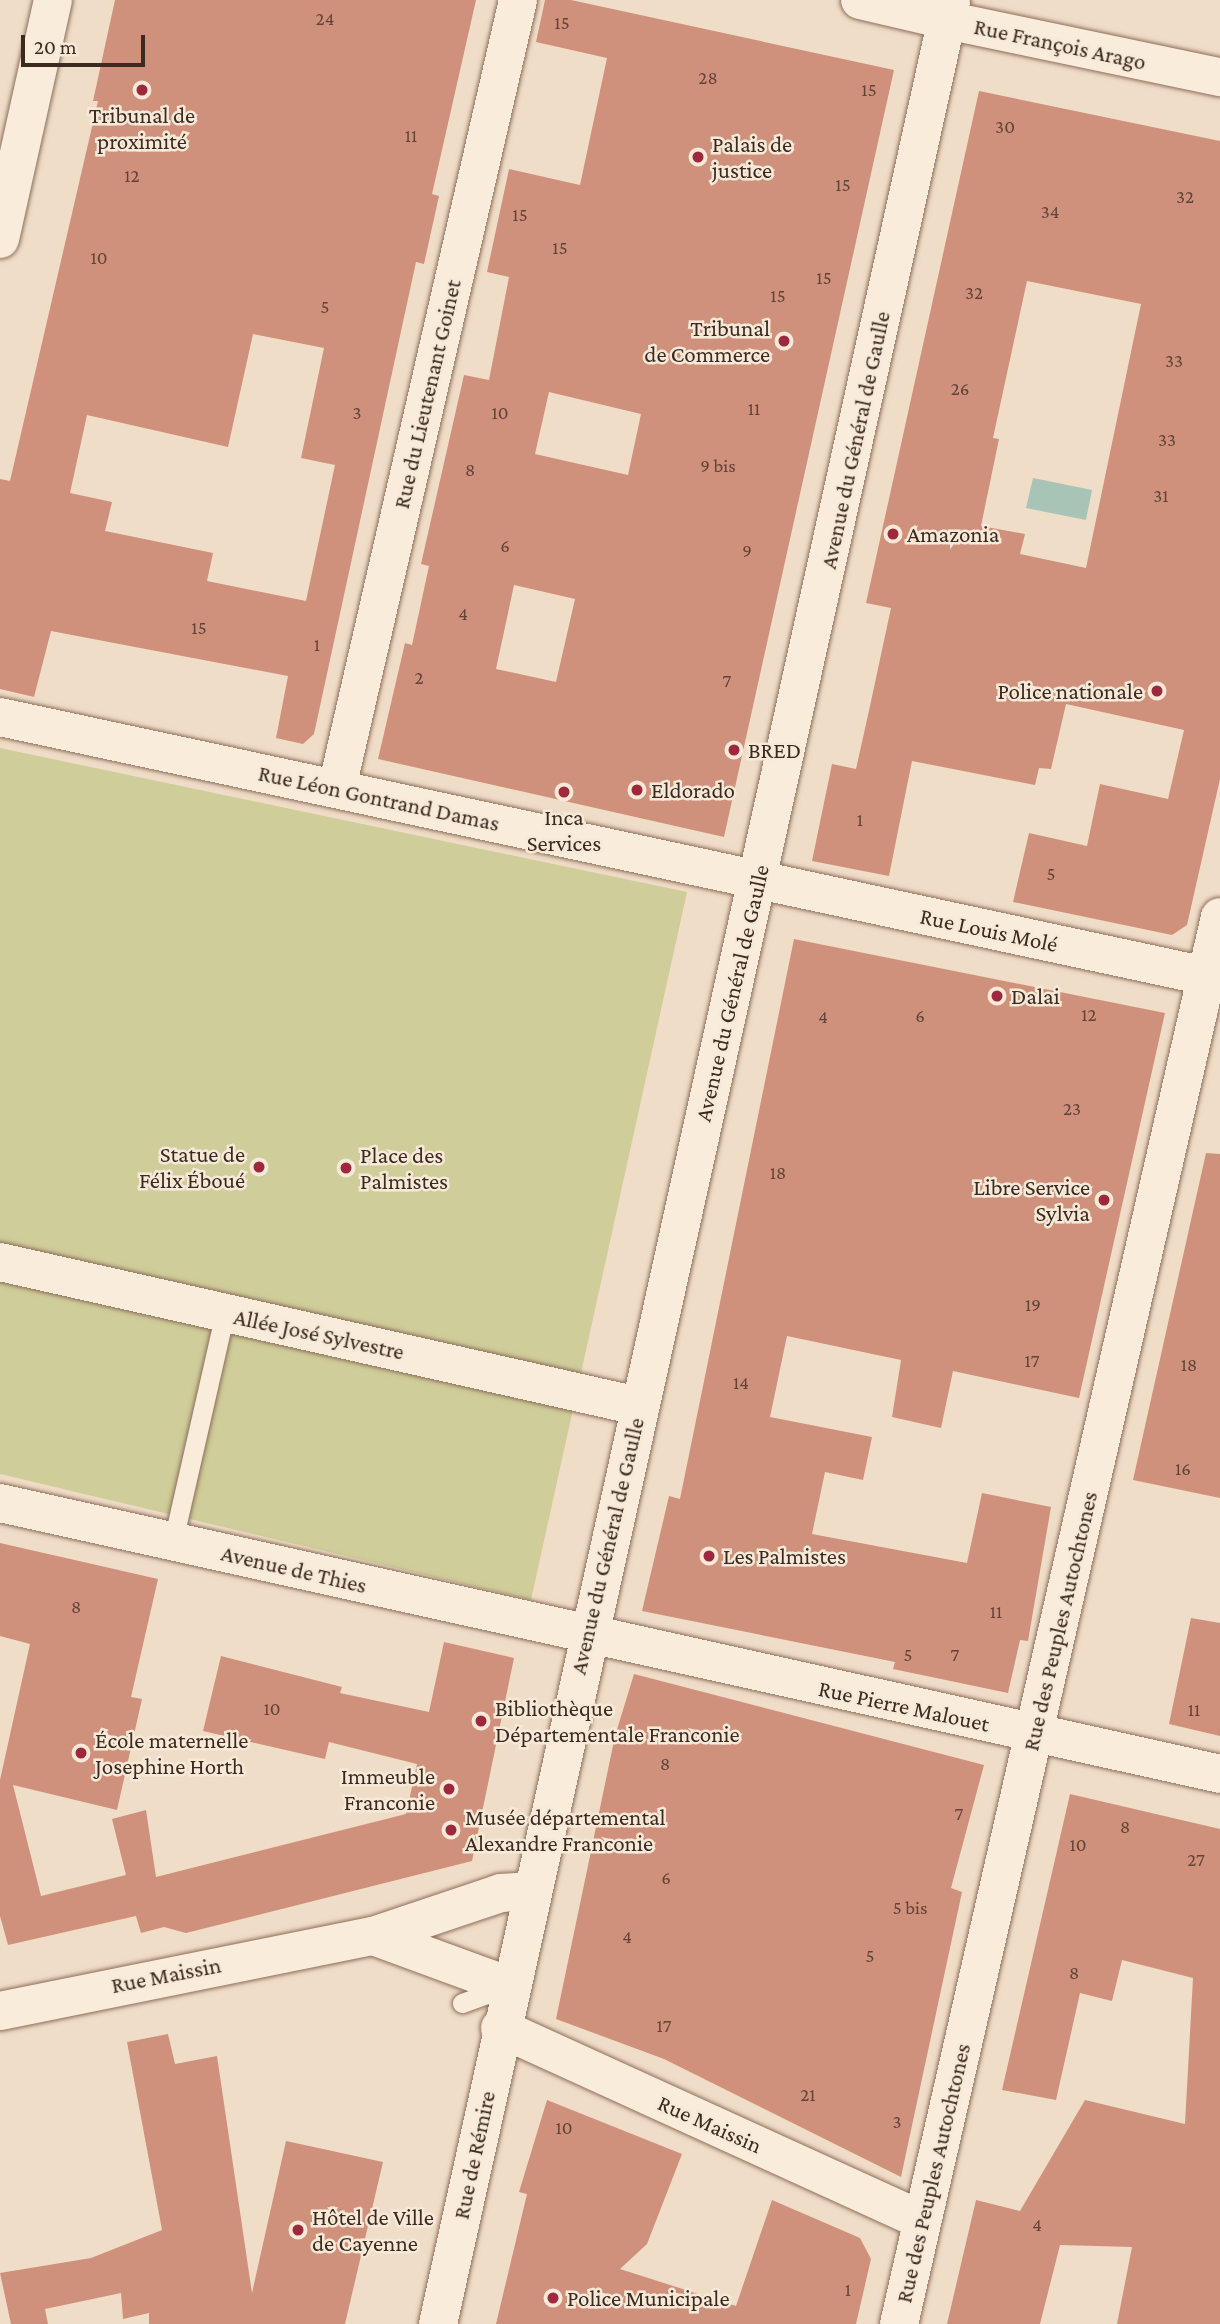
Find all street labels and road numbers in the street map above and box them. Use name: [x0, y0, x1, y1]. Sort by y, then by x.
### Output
street label: Rue François Arago: [972, 12, 1148, 76]
street label: Rue du Lieutenant Goinet: [387, 277, 467, 511]
street label: Avenue du Général de Gaulle: [814, 309, 896, 571]
street label: Rue Léon Gontrand Damas: [256, 759, 502, 837]
street label: Avenue du Général de Gaulle: [689, 862, 775, 1124]
street label: Rue Louis Molé: [918, 902, 1060, 958]
street label: Allée José Sylvestre: [231, 1302, 407, 1366]
street label: Avenue du Général de Gaulle: [564, 1415, 650, 1677]
street label: Rue des Peuples Autochtones: [1017, 1488, 1103, 1754]
street label: Avenue de Thies: [218, 1539, 370, 1599]
street label: Rue Pierre Malouet: [816, 1674, 992, 1738]
street label: Rue Maissin: [109, 1951, 223, 1999]
street label: Rue des Peuples Autochtones: [890, 2040, 976, 2306]
street label: Rue de Rémire: [447, 2088, 501, 2222]
street label: Rue Maissin: [654, 2089, 766, 2159]

